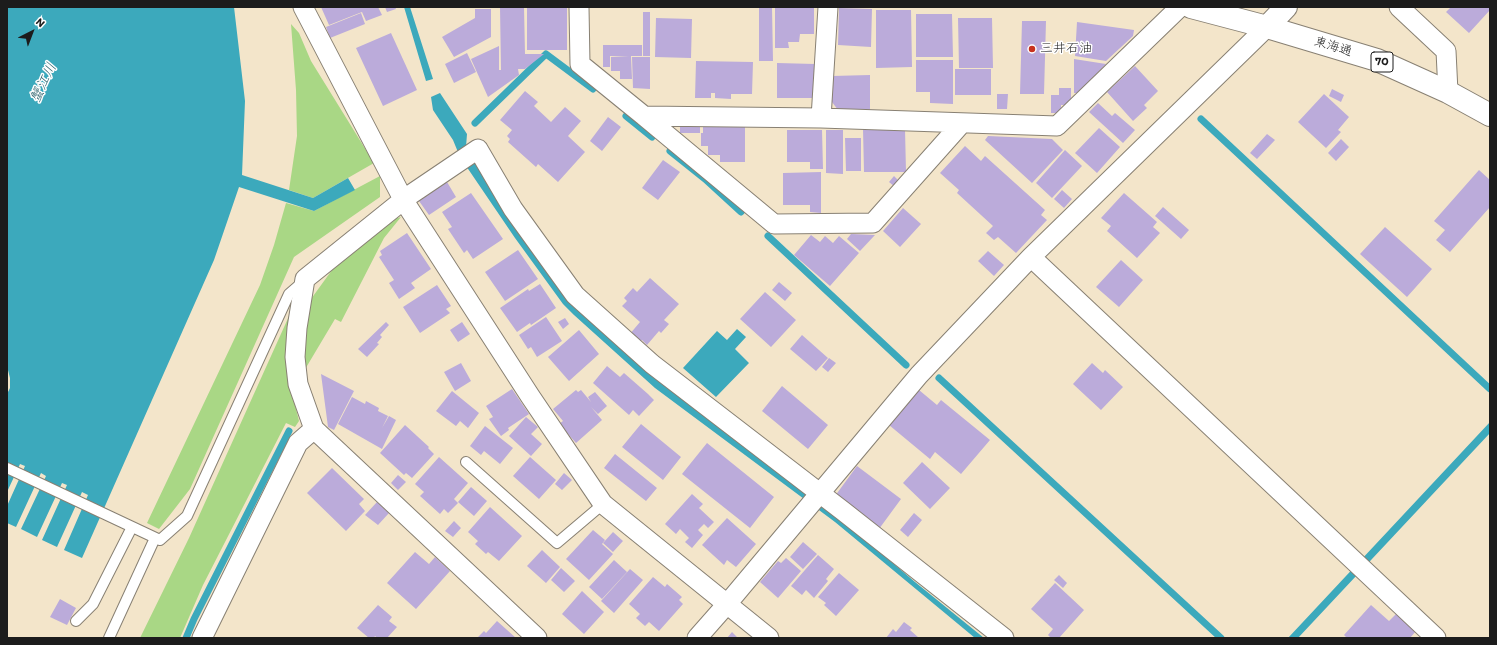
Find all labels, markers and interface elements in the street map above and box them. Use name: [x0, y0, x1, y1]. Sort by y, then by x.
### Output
north arrow: [12, 12, 52, 52]
text: N: [33, 15, 47, 30]
street label: 東海通: [1312, 34, 1354, 60]
place label: 三井石油: [1040, 41, 1092, 57]
marker: 三井石油: [1027, 44, 1037, 54]
road number: 70: [1371, 52, 1393, 72]
water label: 蟹江川: [27, 60, 61, 106]

